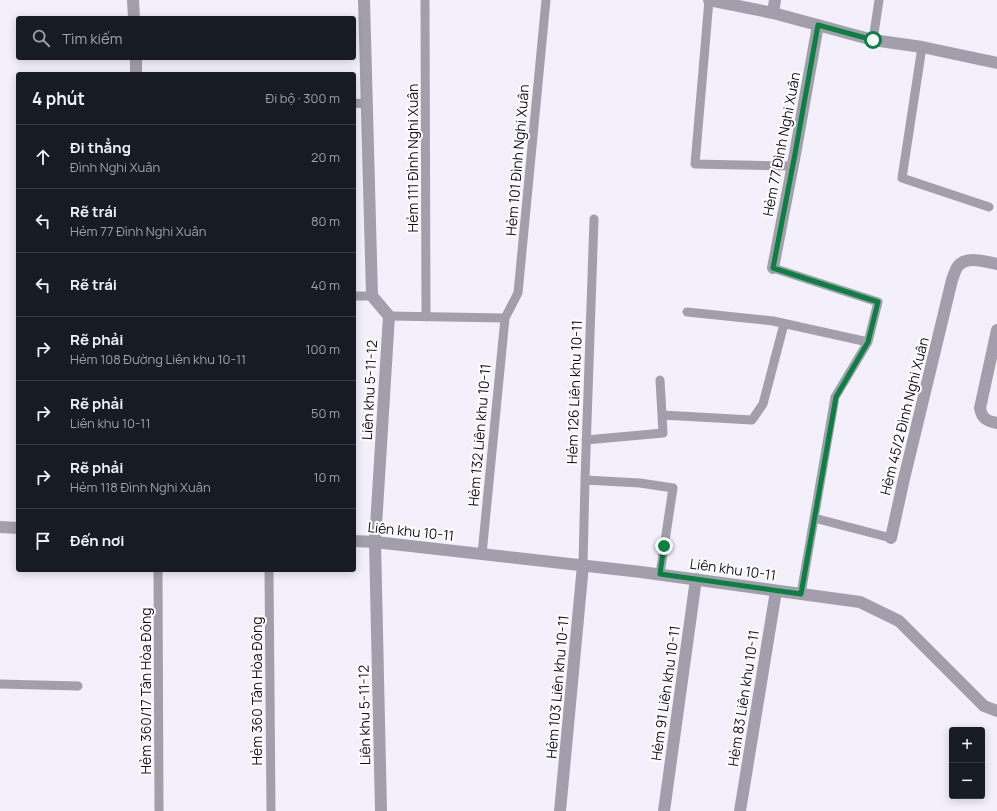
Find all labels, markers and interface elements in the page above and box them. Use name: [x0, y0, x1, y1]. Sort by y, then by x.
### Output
search box: [16, 16, 356, 60]
icon: search: [30, 27, 52, 49]
text: Tìm kiếm: [62, 28, 122, 49]
route start: [864, 31, 882, 49]
street label: Hẻm 77 Đình Nghi Xuân: [758, 70, 804, 218]
street label: Hẻm 111 Đình Nghi Xuân: [403, 84, 422, 232]
street label: Hẻm 101 Đình Nghi Xuân: [501, 84, 533, 236]
text: 4 phút: [32, 87, 85, 110]
text: Đi bộ · 300 m: [266, 89, 340, 107]
text: Đi thẳng: [70, 137, 131, 158]
icon: ahead: [32, 146, 54, 168]
text: 20 m: [311, 148, 340, 166]
text: Đình Nghi Xuân: [70, 158, 160, 176]
text: Rẽ trái: [70, 201, 117, 222]
icon: left: [32, 210, 54, 232]
text: 80 m: [311, 212, 340, 230]
text: Hẻm 77 Đình Nghi Xuân: [70, 222, 206, 240]
icon: left: [32, 274, 54, 296]
text: Rẽ trái: [70, 274, 117, 295]
text: 40 m: [311, 276, 340, 294]
street label: Hẻm 126 Liên khu 10-11: [562, 320, 586, 464]
text: Rẽ phải: [70, 329, 123, 350]
street label: Hẻm 45/2 Đình Nghi Xuân: [875, 335, 933, 497]
icon: right: [32, 338, 54, 360]
text: 100 m: [305, 340, 340, 358]
street label: Liên khu 5-11-12: [357, 340, 381, 440]
text: Hẻm 108 Đường Liên khu 10-11: [70, 350, 246, 368]
street label: Hẻm 132 Liên khu 10-11: [463, 363, 495, 507]
text: Rẽ phải: [70, 393, 123, 414]
icon: right: [32, 402, 54, 424]
text: 50 m: [311, 404, 340, 422]
text: Liên khu 10-11: [70, 414, 151, 432]
text: Rẽ phải: [70, 457, 123, 478]
icon: right: [32, 466, 54, 488]
text: 10 m: [313, 468, 340, 486]
text: Hẻm 118 Đình Nghi Xuân: [70, 478, 211, 496]
street label: Liên khu 10-11: [367, 517, 455, 545]
icon: arrive: [32, 530, 54, 552]
text: Đến nơi: [70, 530, 124, 551]
route end: [655, 537, 673, 555]
street label: Liên khu 10-11: [689, 554, 777, 584]
street label: Hẻm 360/17 Tân Hòa Đông: [136, 607, 155, 775]
street label: Hẻm 103 Liên khu 10-11: [541, 615, 573, 759]
street label: Hẻm 360 Tân Hòa Đông: [247, 616, 266, 766]
street label: Hẻm 91 Liên khu 10-11: [646, 624, 684, 762]
street label: Hẻm 83 Liên khu 10-11: [723, 628, 763, 768]
street label: Liên khu 5-11-12: [354, 665, 374, 765]
map controls: [949, 727, 985, 799]
button: +: [949, 727, 985, 763]
button: −: [949, 763, 985, 799]

